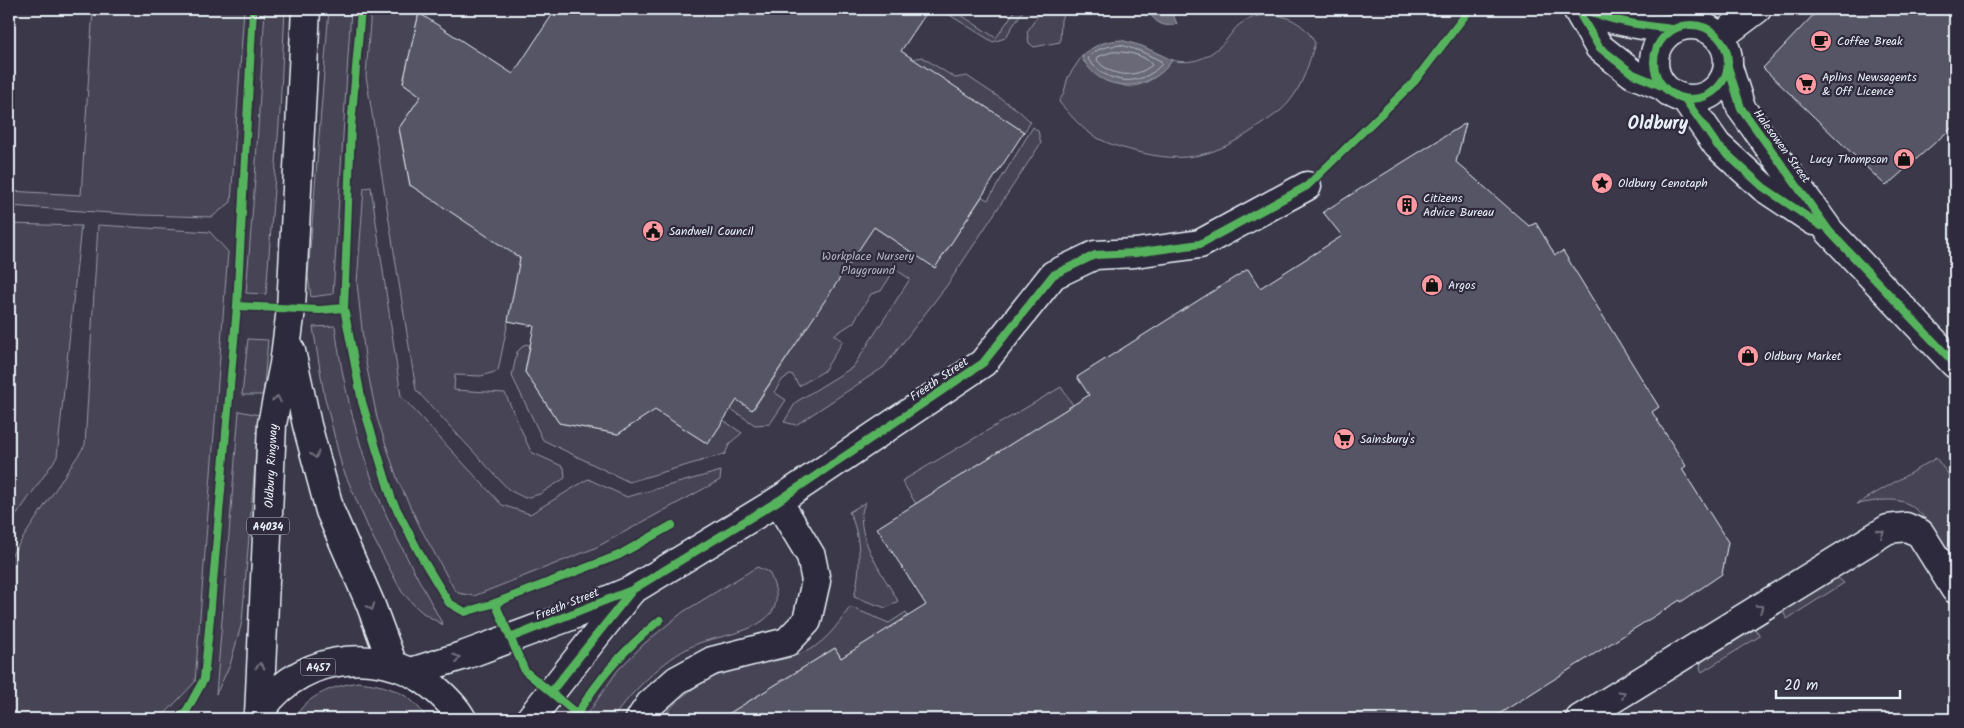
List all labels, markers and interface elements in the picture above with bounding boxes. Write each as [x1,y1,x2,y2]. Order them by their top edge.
cafe icon: Coffee Break [1809,29,1833,53]
place label: Coffee Break [1837,32,1903,51]
place label: Aplins Newsagents & Off Licence [1822,68,1917,101]
supermarket icon: Aplins Newsagents & Off Licence [1794,72,1818,96]
street label: Halesowen Street [1748,105,1815,188]
district label: Oldbury [1628,110,1689,139]
shop icon: Lucy Thompson [1892,147,1916,171]
place label: Lucy Thompson [1809,150,1888,169]
place icon: Oldbury Cenotaph [1590,171,1614,195]
place label: Oldbury Cenotaph [1618,174,1708,193]
place label: Citizens Advice Bureau [1423,189,1494,222]
building icon: Citizens Advice Bureau [1395,193,1419,217]
public building icon: Sandwell Council [641,219,665,243]
place label: Sandwell Council [669,222,754,241]
park label: Workplace Nursery Playground [822,247,914,280]
shop icon: Argos [1420,273,1444,297]
place label: Argos [1448,276,1476,295]
shop icon: Oldbury Market [1736,344,1760,368]
place label: Oldbury Market [1764,347,1842,366]
street label: Freeth Street [906,353,973,406]
one-way arrow [271,395,282,404]
street label: Oldbury Ringway [260,423,283,508]
supermarket icon: Sainsbury's [1332,427,1356,451]
place label: Sainsbury's [1360,430,1415,449]
one-way arrow [309,450,320,459]
road number: A4034 [247,518,289,534]
one-way arrow [1875,529,1884,539]
street label: Freeth Street [532,583,602,626]
one-way arrow [365,602,375,611]
one-way arrow [1754,604,1763,614]
one-way arrow [453,653,461,663]
road number: A457 [300,659,336,676]
one-way arrow [255,662,266,670]
scale bar [1776,668,1900,700]
text: 20 m [1784,674,1818,698]
one-way arrow [1616,690,1625,700]

